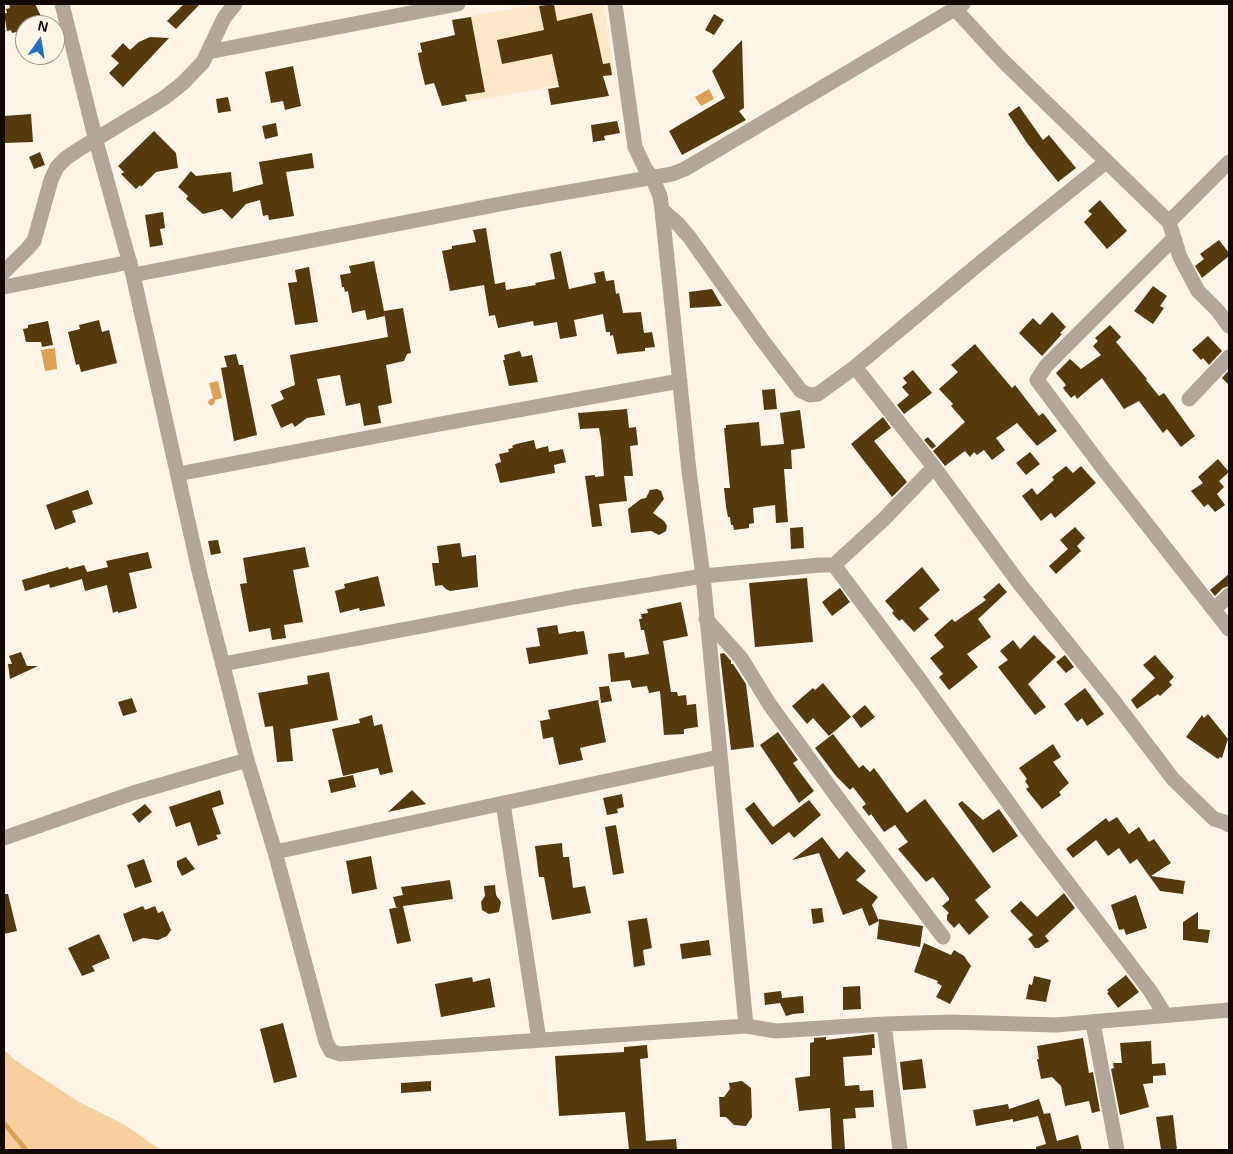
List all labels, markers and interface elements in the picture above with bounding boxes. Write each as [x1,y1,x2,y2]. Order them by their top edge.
north arrow [15,15,65,65]
text: N [36,17,50,35]

